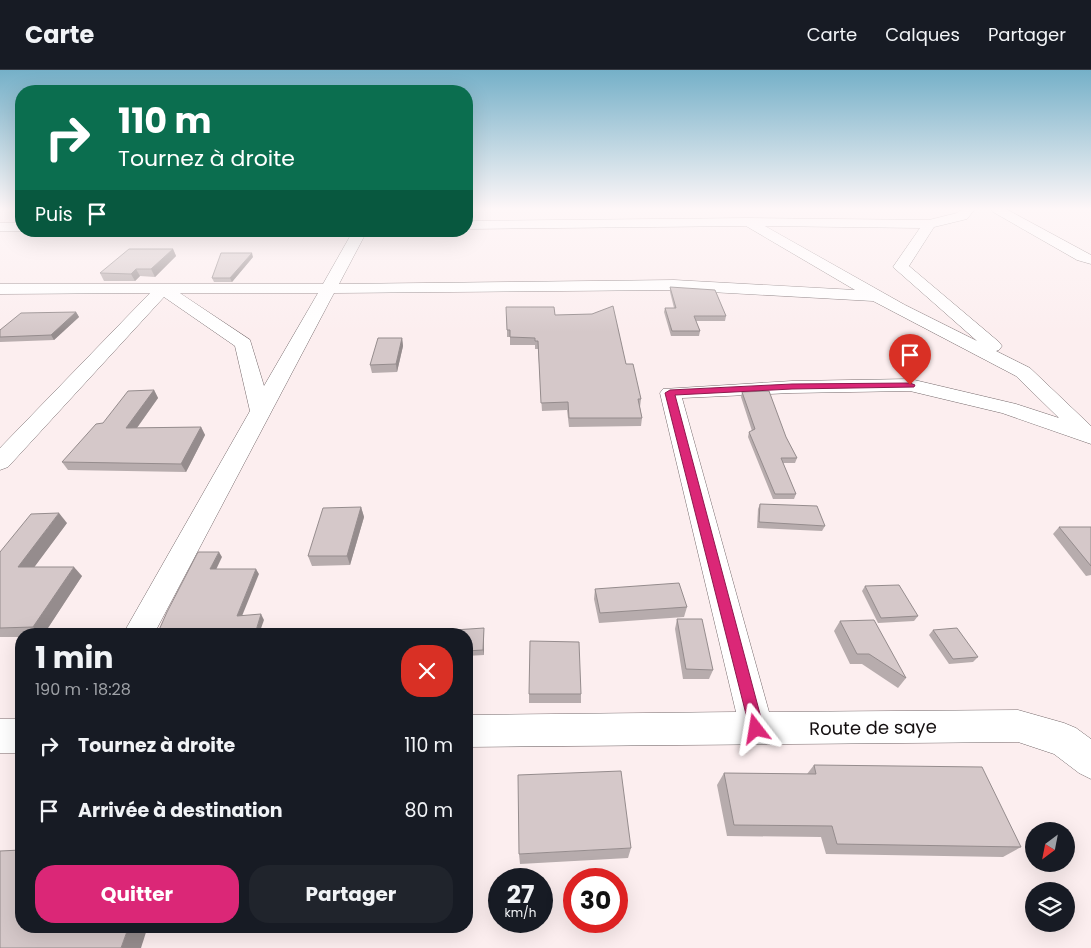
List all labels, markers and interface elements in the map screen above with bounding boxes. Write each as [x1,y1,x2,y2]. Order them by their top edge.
text: Carte [25,18,94,51]
text: Carte [807,22,857,47]
text: Calques [885,22,960,47]
text: Partager [988,22,1066,47]
text: 110 m [118,96,212,145]
icon: right [35,105,100,170]
text: Tournez à droite [118,143,295,174]
icon: arrive [83,200,111,228]
text: Puis [35,201,73,228]
pin [889,334,931,385]
icon: arrive [896,341,924,369]
text: 1 min [35,636,113,679]
button: close [401,645,453,697]
text: 190 m · 18:28 [35,678,131,701]
position arrow [729,702,781,754]
street label: Route de saye [809,714,937,741]
icon: right [35,732,63,760]
text: Tournez à droite [78,732,235,759]
text: 110 m [404,732,453,759]
icon: arrive [35,797,63,825]
text: Arrivée à destination [78,797,283,824]
text: 80 m [404,797,453,824]
north arrow [1025,822,1075,872]
map controls [1025,822,1075,932]
button: Quitter [35,865,239,923]
button: Partager [249,865,453,923]
speed limit sign: 30 [563,868,628,933]
text: 27 [507,877,534,912]
button: layers [1025,882,1075,932]
text: km/h [505,904,536,921]

